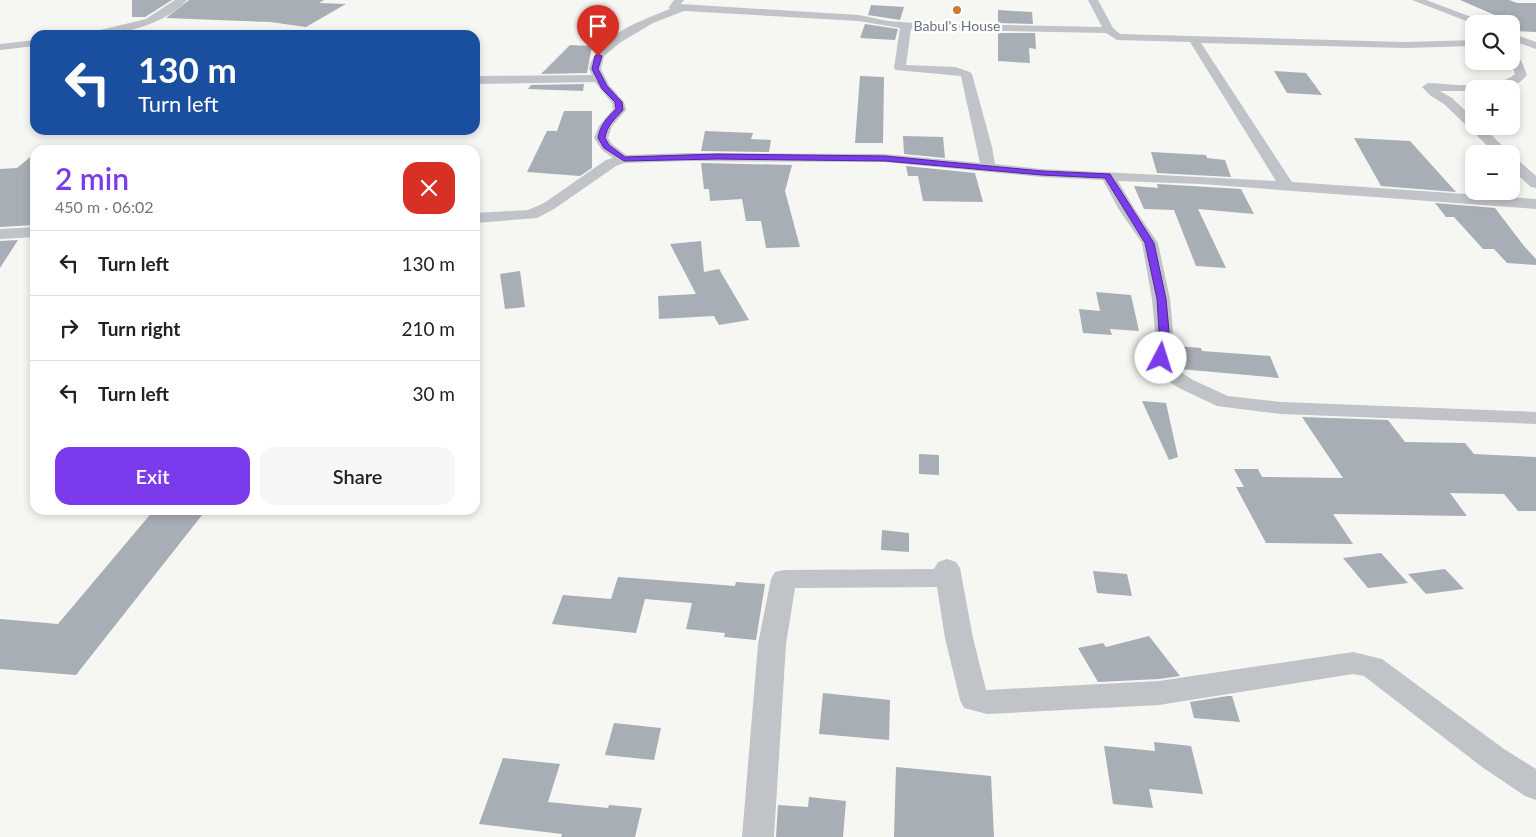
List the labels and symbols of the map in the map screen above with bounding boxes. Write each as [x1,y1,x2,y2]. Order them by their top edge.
marker: Babul's House [951,4,963,16]
pin [577,5,619,56]
place label: Babul's House [914,17,1000,34]
position arrow [1134,331,1186,383]

